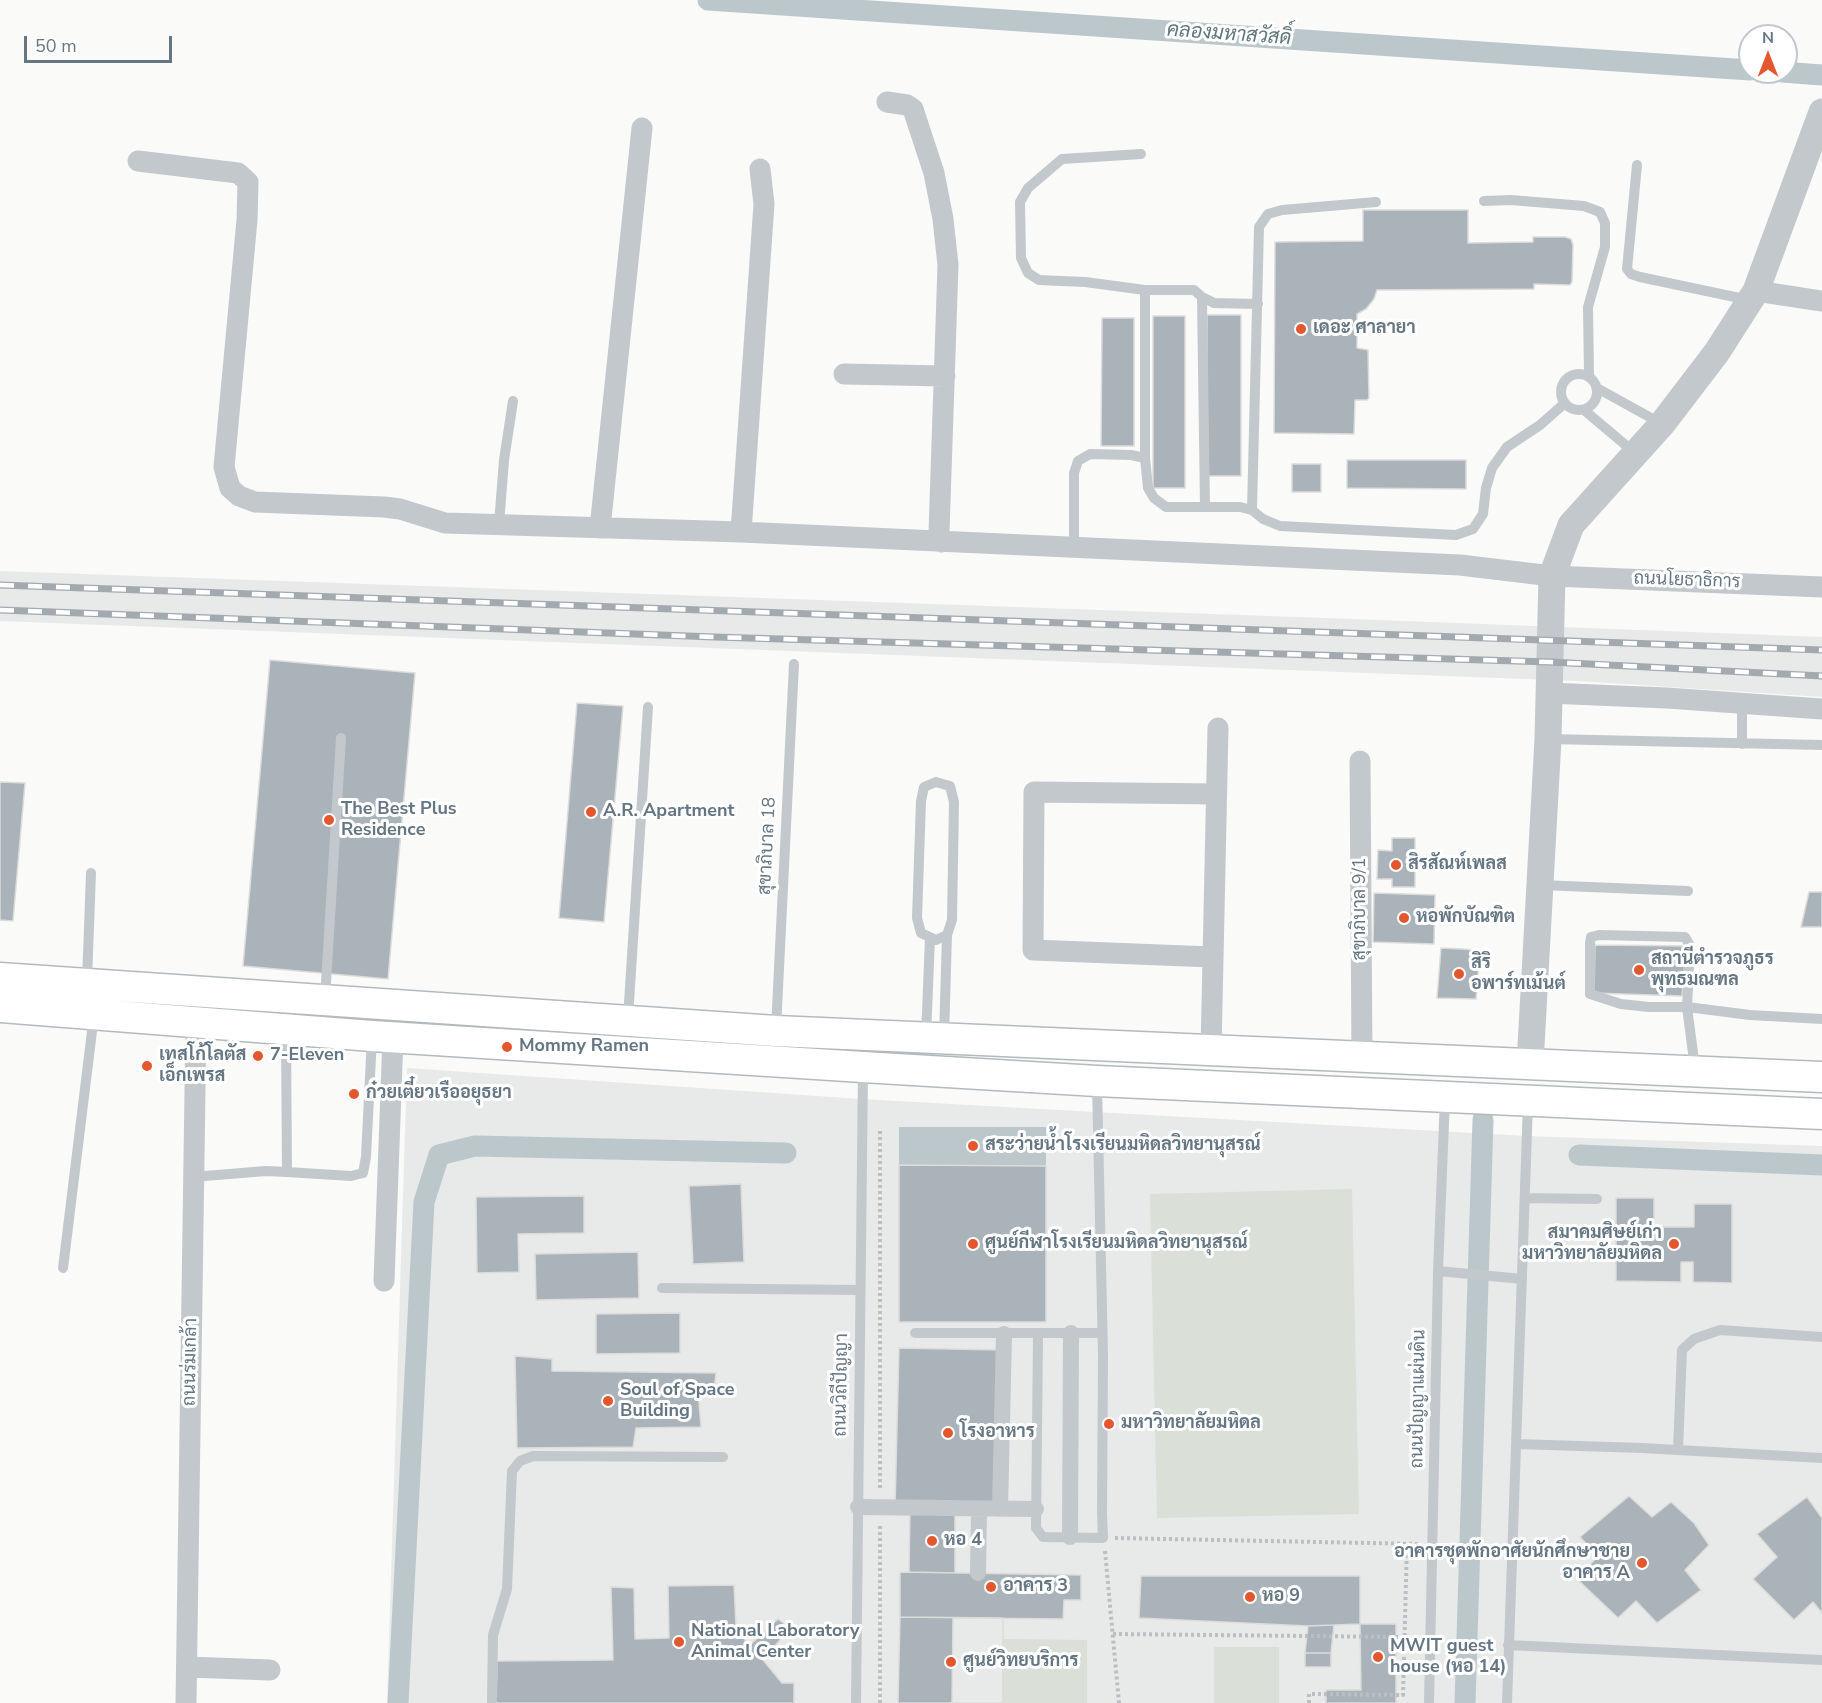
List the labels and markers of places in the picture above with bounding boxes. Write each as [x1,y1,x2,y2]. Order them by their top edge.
place label: เดอะ ศาลายา [1313,318,1416,340]
marker: เดอะ ศาลายา [1294,322,1308,336]
place label: The Best Plus Residence [341,799,457,842]
place label: A.R. Apartment [603,801,734,823]
marker: A.R. Apartment [584,805,598,819]
marker: The Best Plus Residence [322,813,336,827]
place label: สิรสัณห์เพลส [1408,854,1507,876]
marker: สิรสัณห์เพลส [1389,858,1403,872]
place label: หอพักบัณฑิต [1416,907,1515,929]
marker: หอพักบัณฑิต [1397,911,1411,925]
place label: สถานีตำรวจภูธร พุทธมณฑล [1651,949,1774,992]
place label: สิริ อพาร์ทเม้นต์ [1471,953,1566,996]
marker: สถานีตำรวจภูธร พุทธมณฑล [1632,963,1646,977]
marker: สิริ อพาร์ทเม้นต์ [1452,967,1466,981]
place label: Mommy Ramen [519,1036,649,1058]
marker: Mommy Ramen [500,1040,514,1054]
place label: เทสโก้โลตัส เอ็กเพรส [159,1045,246,1088]
place label: 7-Eleven [270,1045,344,1067]
marker: 7-Eleven [251,1049,265,1063]
marker: เทสโก้โลตัส เอ็กเพรส [140,1059,154,1073]
place label: ก๋วยเตี๋ยวเรืออยุธยา [366,1083,512,1105]
marker: ก๋วยเตี๋ยวเรืออยุธยา [347,1087,361,1101]
place label: สระว่ายน้ำโรงเรียนมหิดลวิทยานุสรณ์ [985,1135,1261,1157]
marker: สระว่ายน้ำโรงเรียนมหิดลวิทยานุสรณ์ [966,1139,980,1153]
place label: สมาคมศิษย์เก่า มหาวิทยาลัยมหิดล [1522,1223,1662,1266]
place label: ศูนย์กีฬาโรงเรียนมหิดลวิทยานุสรณ์ [985,1233,1248,1255]
marker: ศูนย์กีฬาโรงเรียนมหิดลวิทยานุสรณ์ [966,1237,980,1251]
marker: สมาคมศิษย์เก่า มหาวิทยาลัยมหิดล [1667,1237,1681,1251]
place label: Soul of Space Building [620,1380,735,1422]
marker: Soul of Space Building [601,1394,615,1408]
place label: มหาวิทยาลัยมหิดล [1121,1413,1261,1435]
marker: มหาวิทยาลัยมหิดล [1102,1417,1116,1431]
place label: โรงอาหาร [960,1422,1035,1444]
marker: โรงอาหาร [941,1426,955,1440]
place label: หอ 4 [944,1530,982,1552]
marker: หอ 4 [925,1534,939,1548]
place label: อาคารชุดพักอาศัยนักศึกษาชาย อาคาร A [1394,1542,1630,1584]
marker: อาคารชุดพักอาศัยนักศึกษาชาย อาคาร A [1635,1556,1649,1570]
place label: อาคาร 3 [1003,1576,1068,1598]
marker: อาคาร 3 [984,1580,998,1594]
place label: หอ 9 [1262,1586,1300,1608]
marker: หอ 9 [1243,1590,1257,1604]
place label: National Laboratory Animal Center [691,1621,859,1664]
marker: National Laboratory Animal Center [672,1635,686,1649]
place label: MWIT guest house (หอ 14) [1390,1636,1506,1678]
marker: MWIT guest house (หอ 14) [1371,1650,1385,1664]
place label: ศูนย์วิทยบริการ [963,1651,1078,1673]
marker: ศูนย์วิทยบริการ [944,1655,958,1669]

